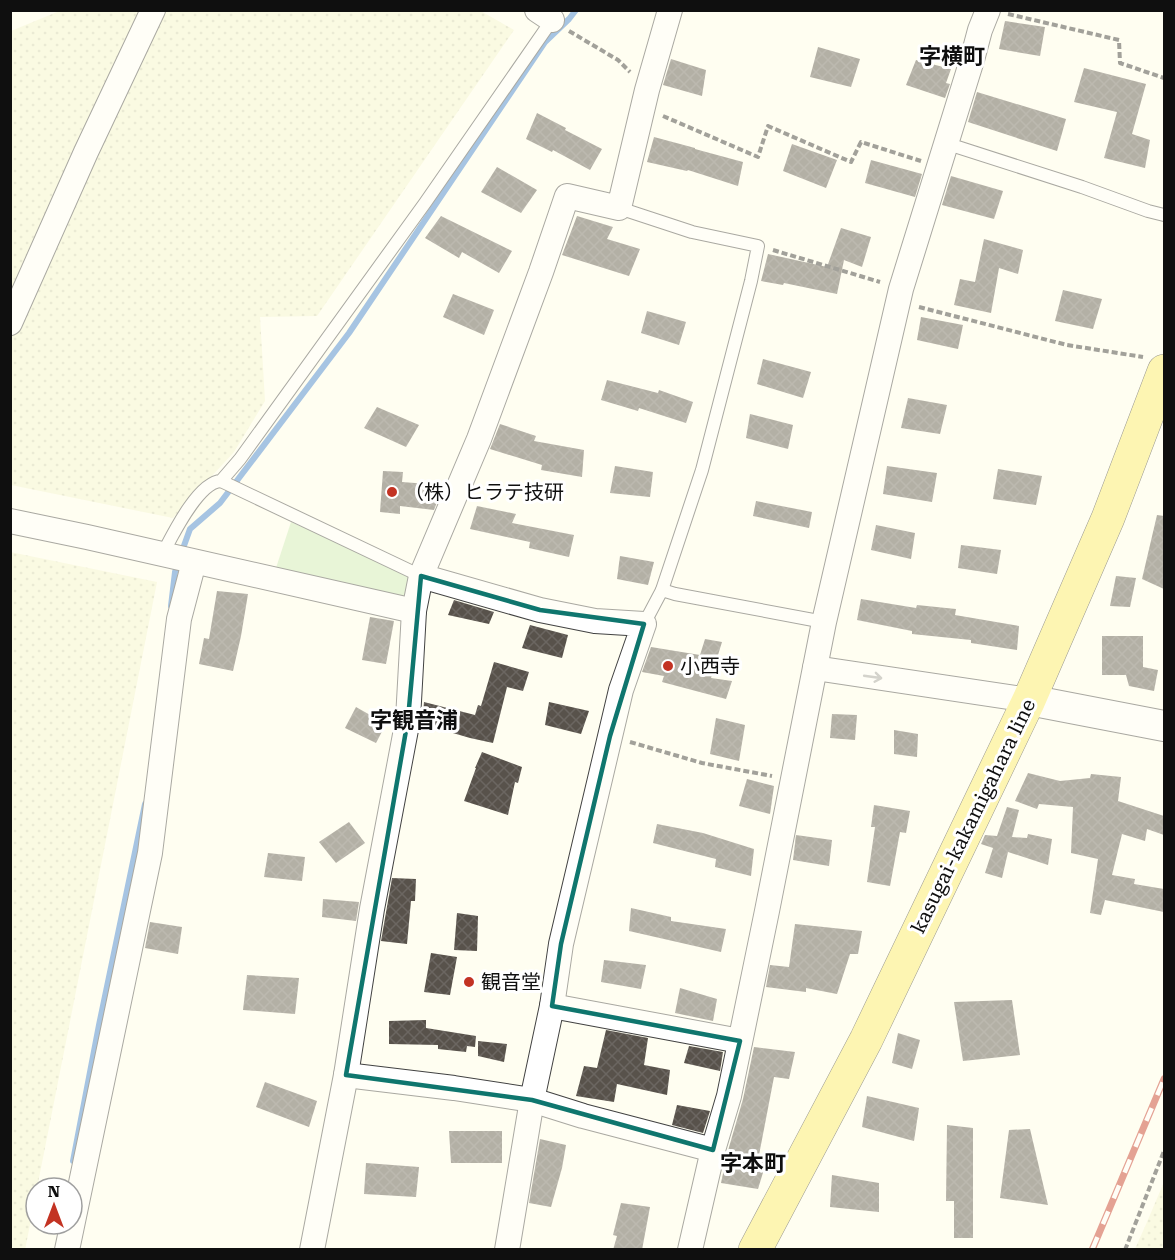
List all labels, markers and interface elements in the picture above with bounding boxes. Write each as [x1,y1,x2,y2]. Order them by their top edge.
district label: 字横町 [919,44,985,69]
place label: （株）ヒラテ技研 [404,480,564,504]
marker: （株）ヒラテ技研 [385,485,399,499]
place label: 小西寺 [680,654,740,678]
marker: 小西寺 [661,659,675,673]
one-way arrow [862,671,882,682]
street label: kasugai-kakamigahara line [906,695,1040,937]
district label: 字観音浦 [370,708,458,733]
place label: 観音堂 [481,970,541,994]
marker: 観音堂 [462,975,476,989]
district label: 字本町 [720,1151,786,1176]
north arrow [24,1176,84,1236]
text: N [48,1182,60,1201]

